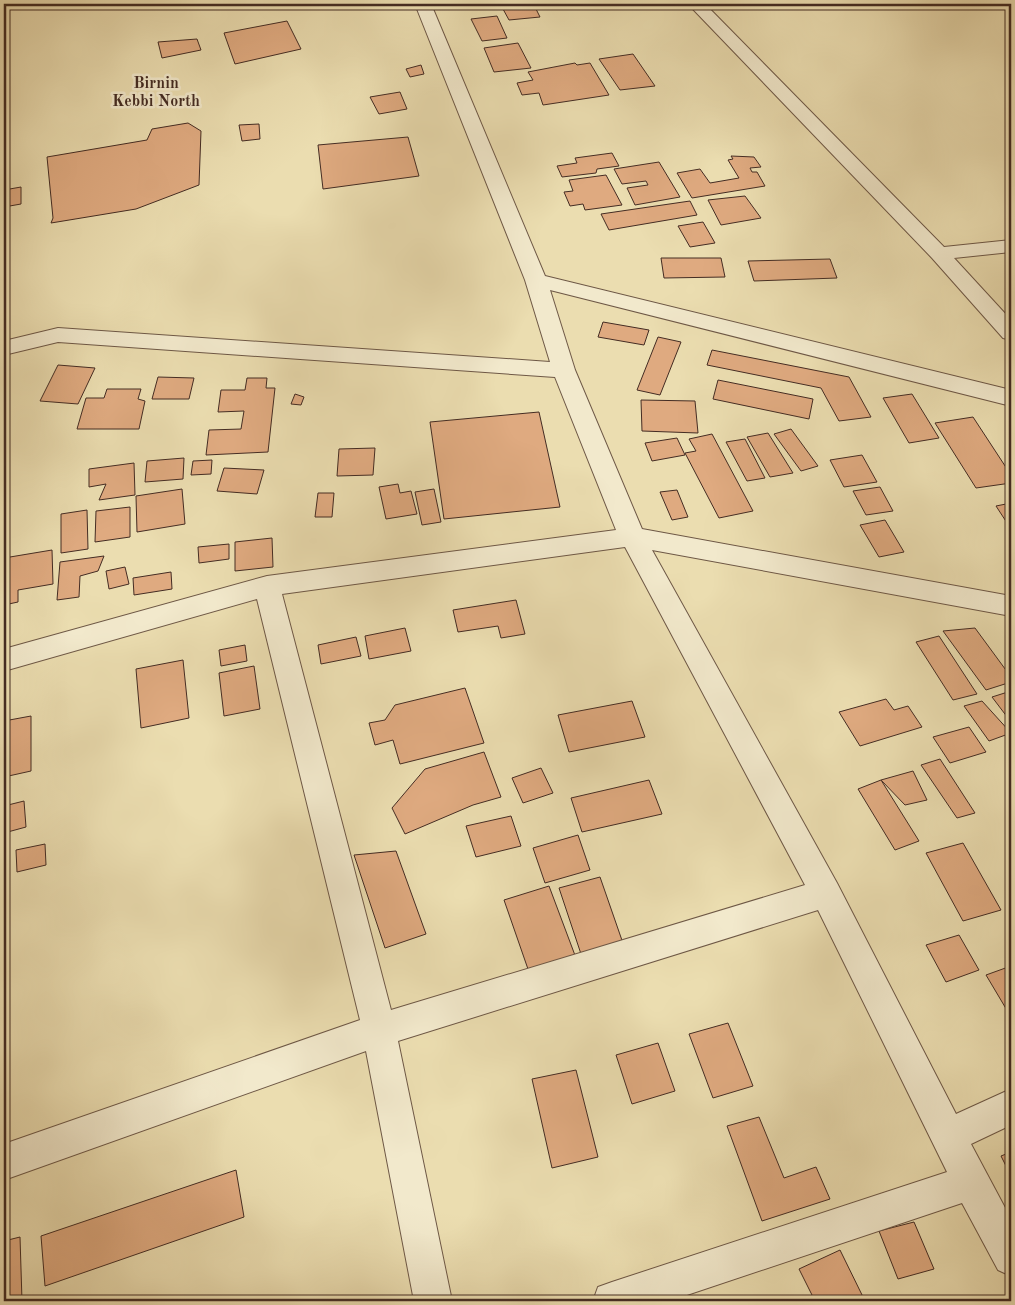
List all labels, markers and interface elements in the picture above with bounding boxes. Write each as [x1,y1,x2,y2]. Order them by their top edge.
district label: Birnin Kebbi North [112,76,200,110]

